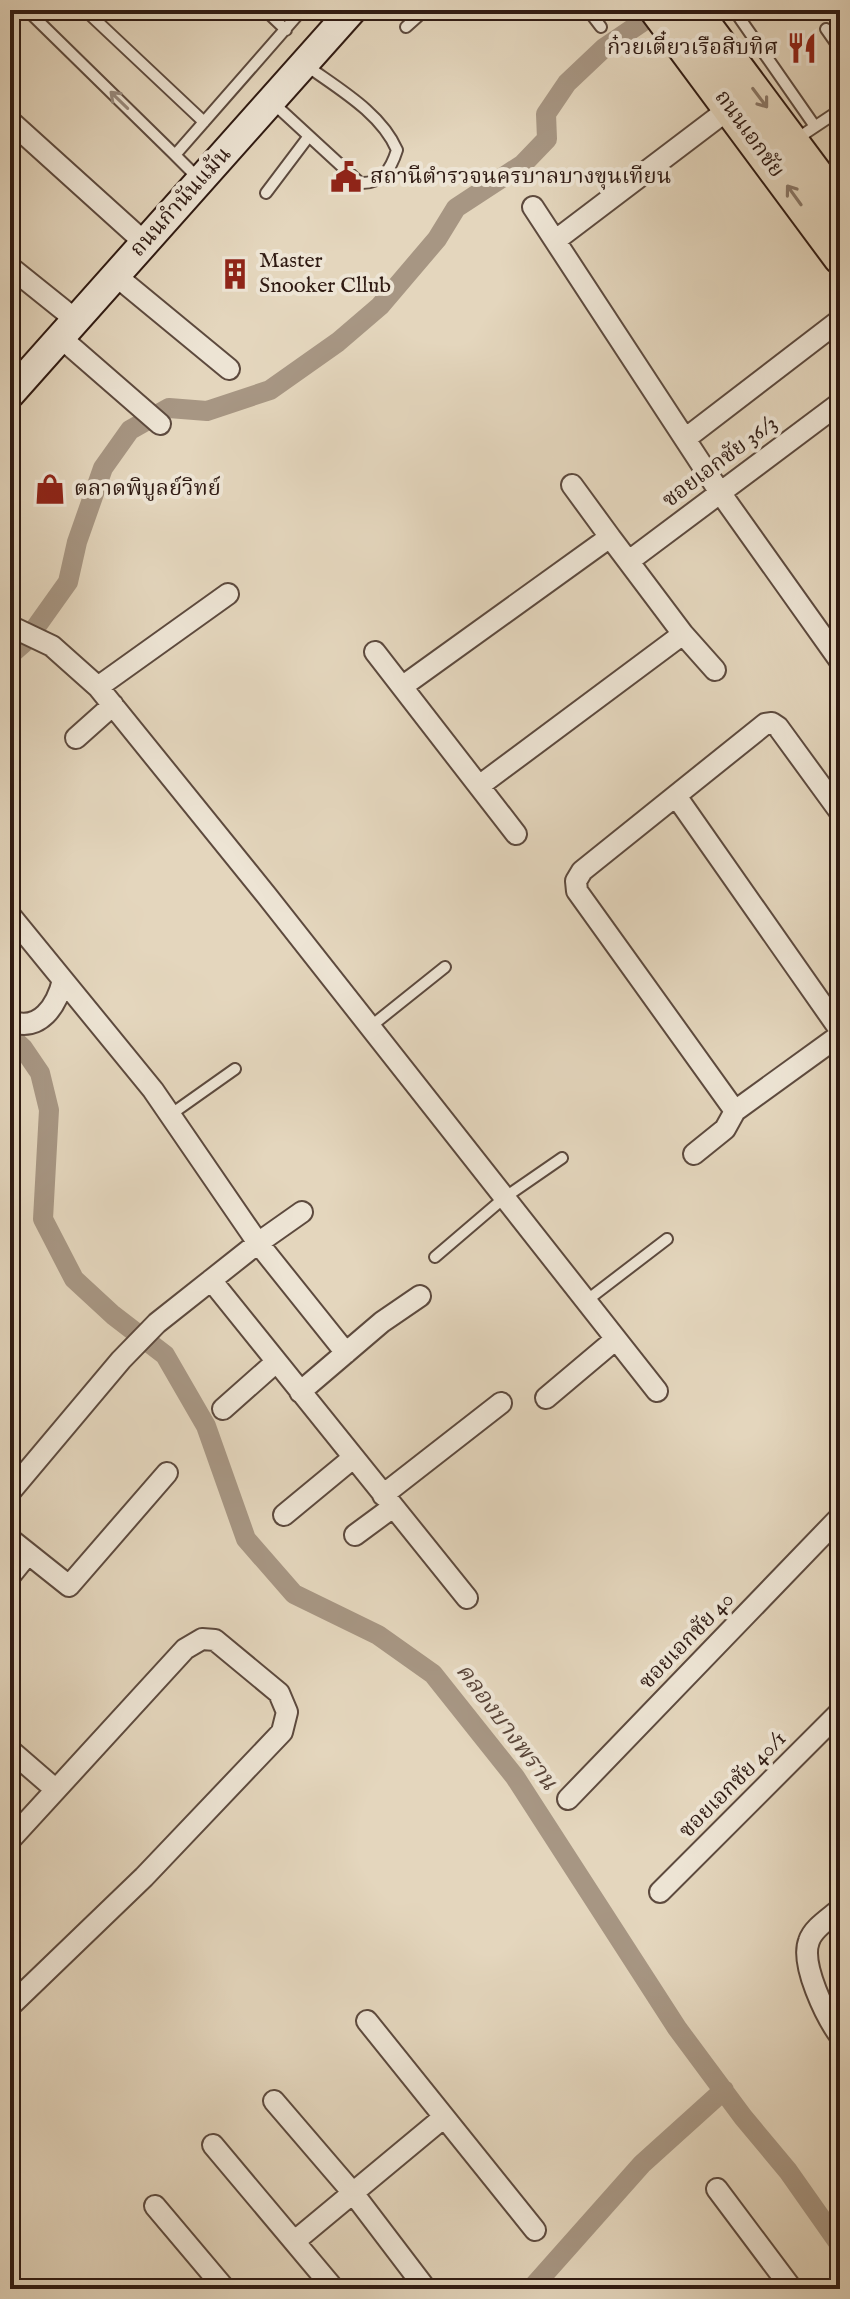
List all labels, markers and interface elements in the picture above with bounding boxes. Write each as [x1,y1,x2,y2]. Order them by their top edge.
place label: ก๋วยเตี๋ยวเรือสิบทิศ [607,30,778,62]
restaurant icon: ก๋วยเตี๋ยวเรือสิบทิศ [785,31,819,65]
street label: ถนนเอกชัย [708,84,790,184]
one-way arrow [752,87,768,109]
one-way arrow [110,91,129,110]
street label: ถนนกำนันแม้น [124,141,238,263]
public building icon: สถานีตำรวจนครบาลบางขุนเทียน [329,160,363,194]
place label: สถานีตำรวจนครบาลบางขุนเทียน [370,163,671,191]
one-way arrow [786,185,802,207]
place label: Master Snooker Cllub [259,247,391,300]
building icon: Master Snooker Cllub [218,257,252,291]
street label: ซอยเอกชัย 36/3 [657,410,783,514]
shop icon: ตลาดพิบูลย์วิทย์ [33,472,67,506]
place label: ตลาดพิบูลย์วิทย์ [74,475,221,503]
street label: ซอยเอกชัย 40 [633,1586,741,1696]
water label: คลองบางพราน [448,1657,564,1797]
street label: ซอยเอกชัย 40/1 [673,1725,793,1845]

